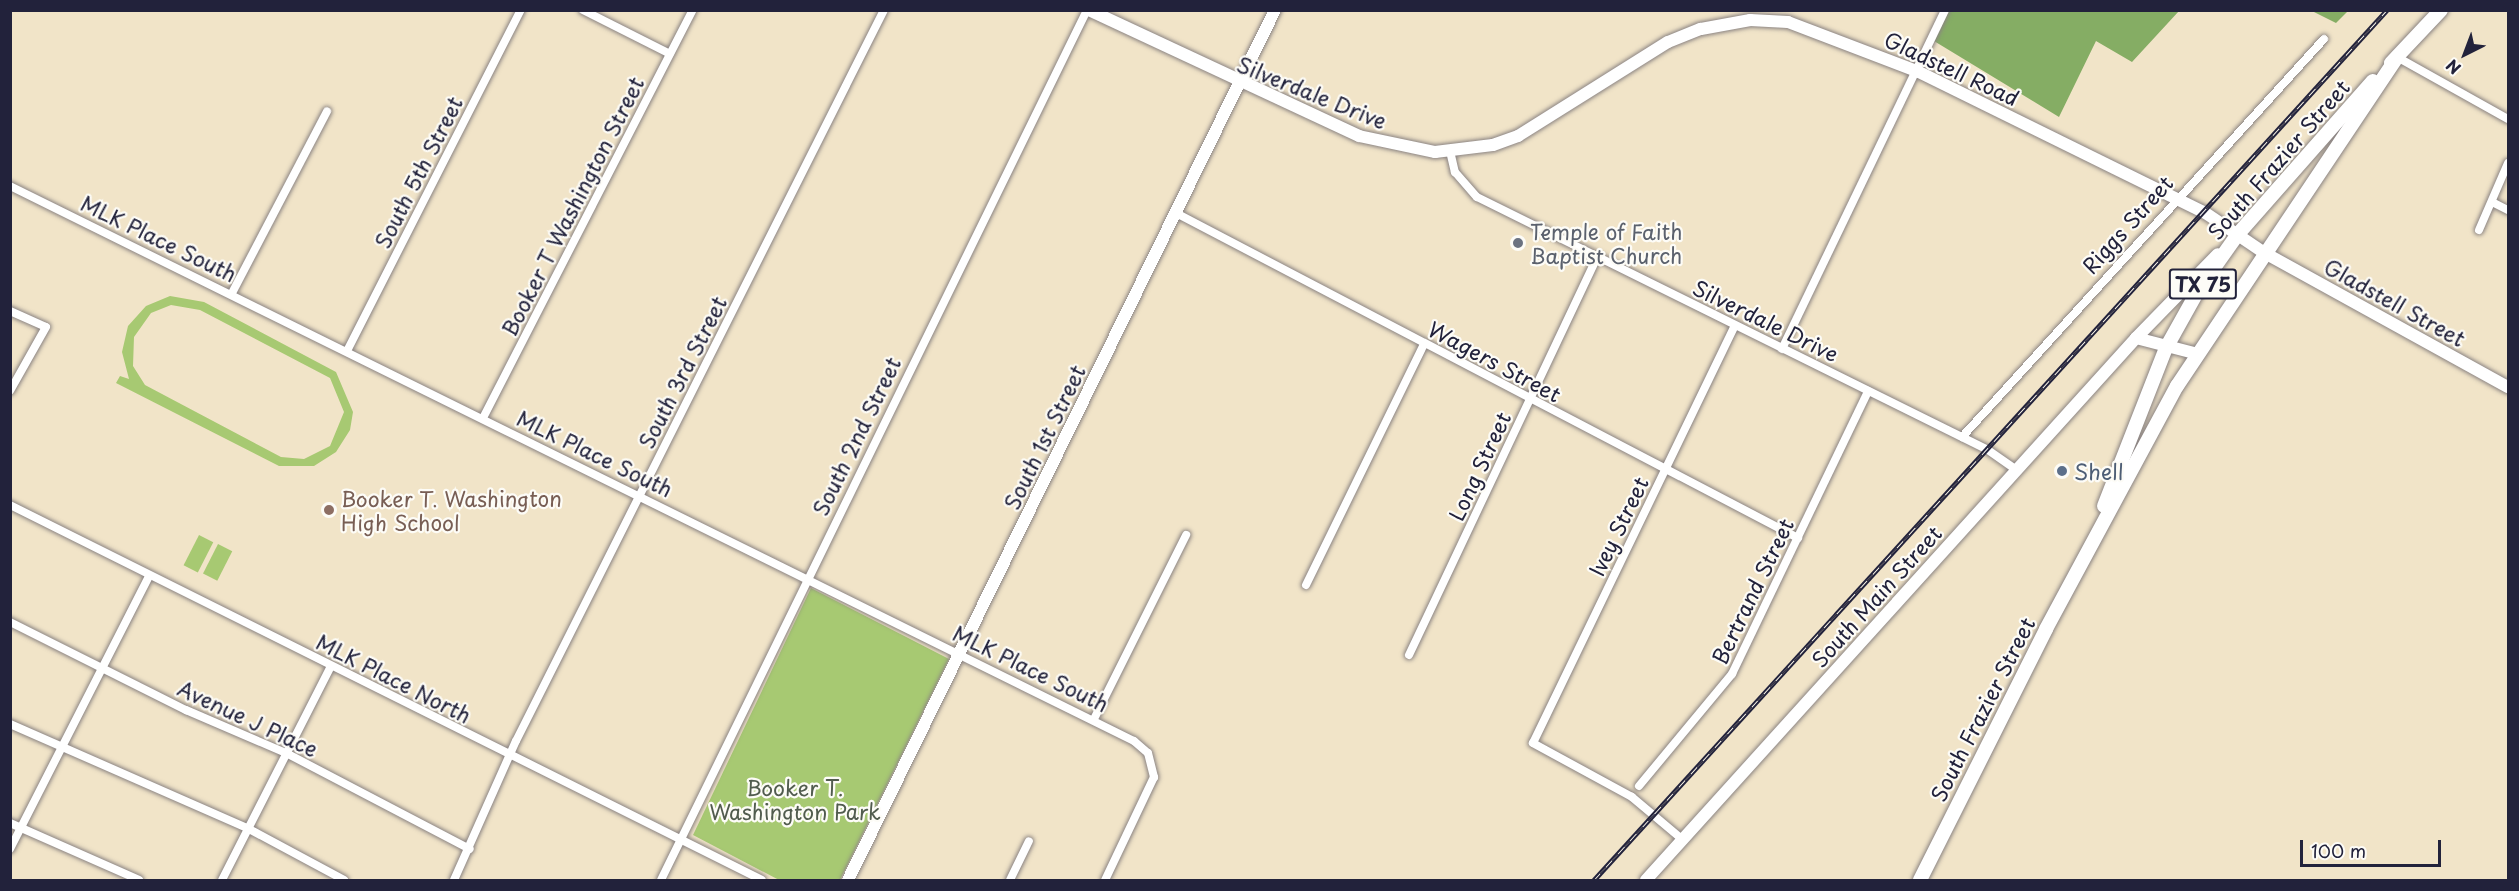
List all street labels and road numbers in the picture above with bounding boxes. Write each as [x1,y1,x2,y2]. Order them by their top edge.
street label: Gladstell Road [1881,26,2023,110]
street label: Silverdale Drive [1233,50,1391,134]
street label: Booker T Washington Street [496,73,648,339]
street label: South Frazier Street [2201,73,2355,245]
street label: South 5th Street [369,91,467,253]
street label: Riggs Street [2077,170,2177,278]
street label: MLK Place South [77,189,241,287]
street label: Gladstell Street [2320,253,2470,351]
road number: TX 75 [2167,267,2239,301]
street label: Silverdale Drive [1689,274,1843,366]
street label: South 3rd Street [632,291,732,453]
street label: Wagers Street [1424,316,1566,406]
street label: South 2nd Street [807,352,905,520]
street label: South 1st Street [997,359,1091,515]
street label: MLK Place South [513,404,677,502]
street label: Long Street [1443,408,1515,524]
street label: Ivey Street [1583,472,1653,580]
street label: Bertrand Street [1705,513,1799,669]
street label: South Main Street [1805,519,1947,673]
street label: South Frazier Street [1924,612,2040,806]
street label: MLK Place South [949,619,1113,717]
street label: MLK Place North [312,628,476,728]
street label: Avenue J Place [174,675,322,761]

